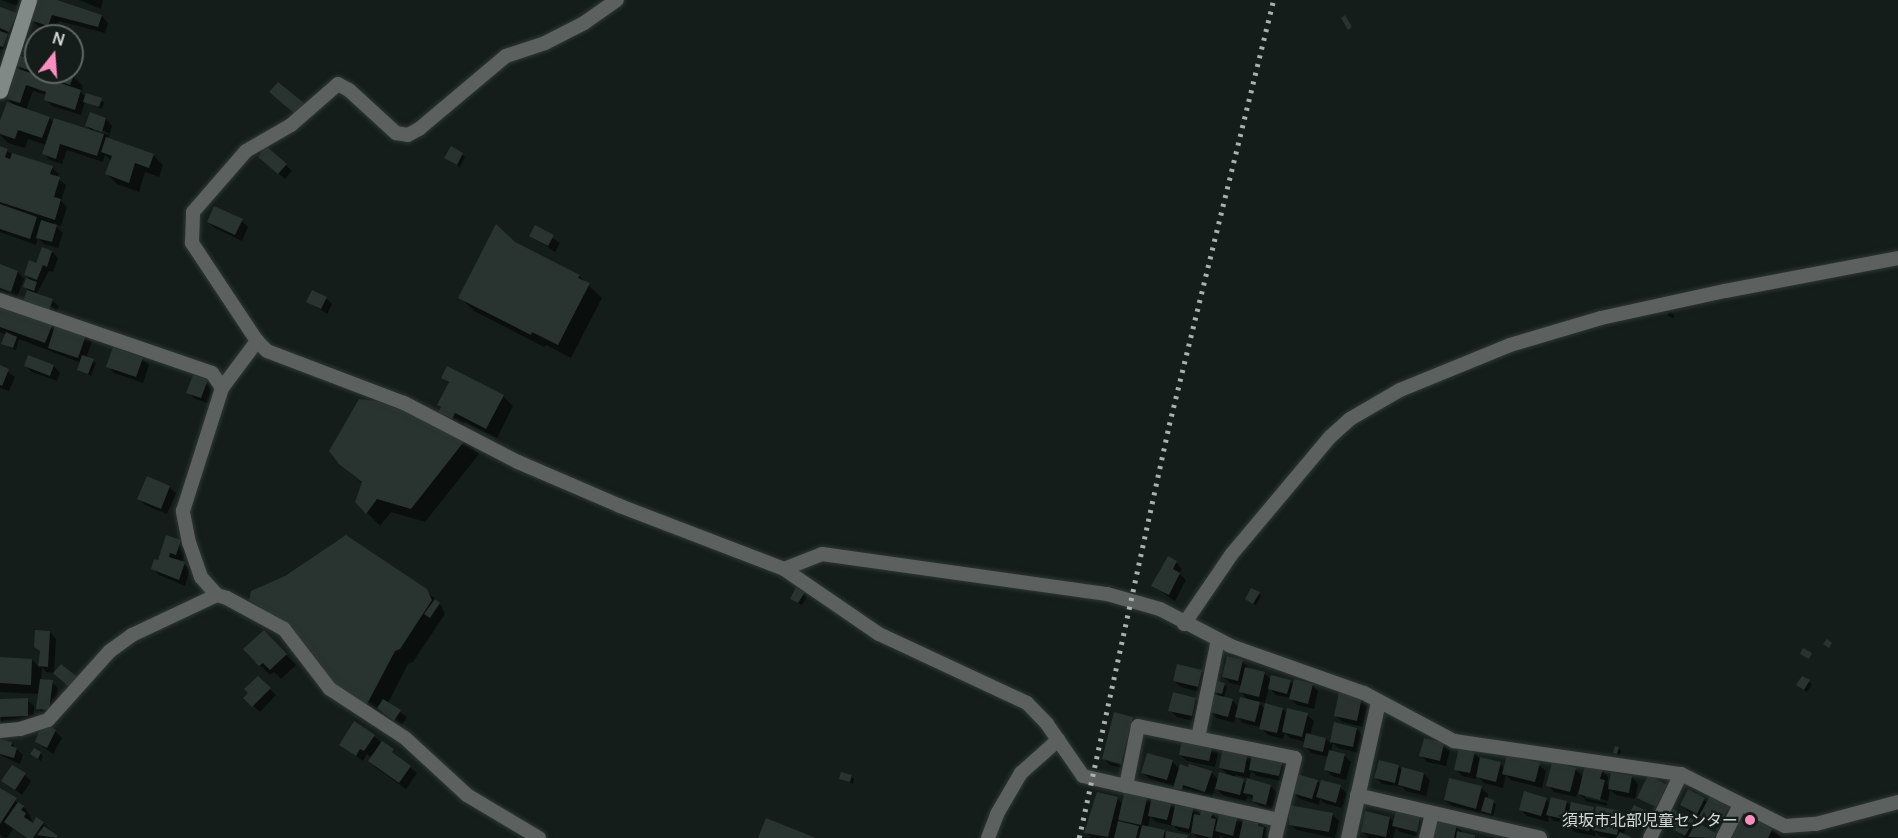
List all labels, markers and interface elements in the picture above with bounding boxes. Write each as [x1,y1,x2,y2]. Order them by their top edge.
north arrow [24,24,84,84]
text: N [50,26,67,51]
place label: 須坂市北部児童センター [1562,810,1738,830]
marker: 須坂市北部児童センター [1743,813,1757,827]

